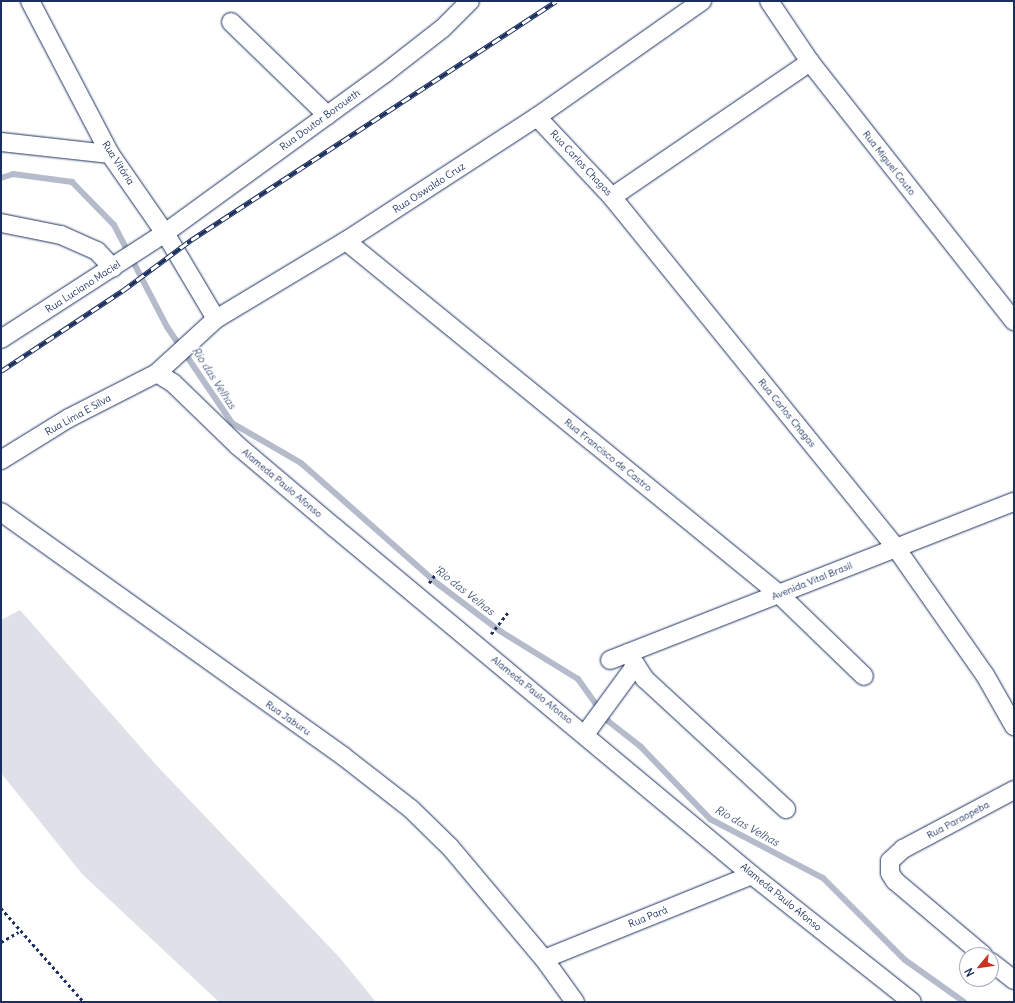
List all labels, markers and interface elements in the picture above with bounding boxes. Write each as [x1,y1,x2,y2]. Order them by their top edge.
street label: Rua Doutor Boroueth [278,87,362,153]
street label: Rua Carlos Chagas [548,128,614,198]
street label: Rua Miguel Couto [860,128,918,198]
street label: Rua Vitória [99,139,137,187]
street label: Rua Oswaldo Cruz [391,160,467,216]
street label: Rua Luciano Maciel [43,258,123,316]
water label: Rio das Velhas [189,345,239,411]
street label: Rua Carlos Chagas [756,376,818,450]
street label: Rua Lima E Silva [43,392,113,438]
street label: Rua Francisco de Castro [562,416,654,494]
street label: Alameda Paulo Afonso [239,446,325,520]
street label: Avenida Vital Brasil [770,559,854,603]
water label: Rio das Velhas [433,564,497,618]
street label: Alameda Paulo Afonso [489,654,575,726]
street label: Rua Jaburu [263,698,313,738]
street label: Rua Paraopeba [925,798,991,842]
water label: Rio das Velhas [713,803,781,849]
street label: Alameda Paulo Afonso [738,861,824,933]
street label: Rua Pará [627,904,669,930]
north arrow [959,947,999,987]
text: N [961,966,977,979]

